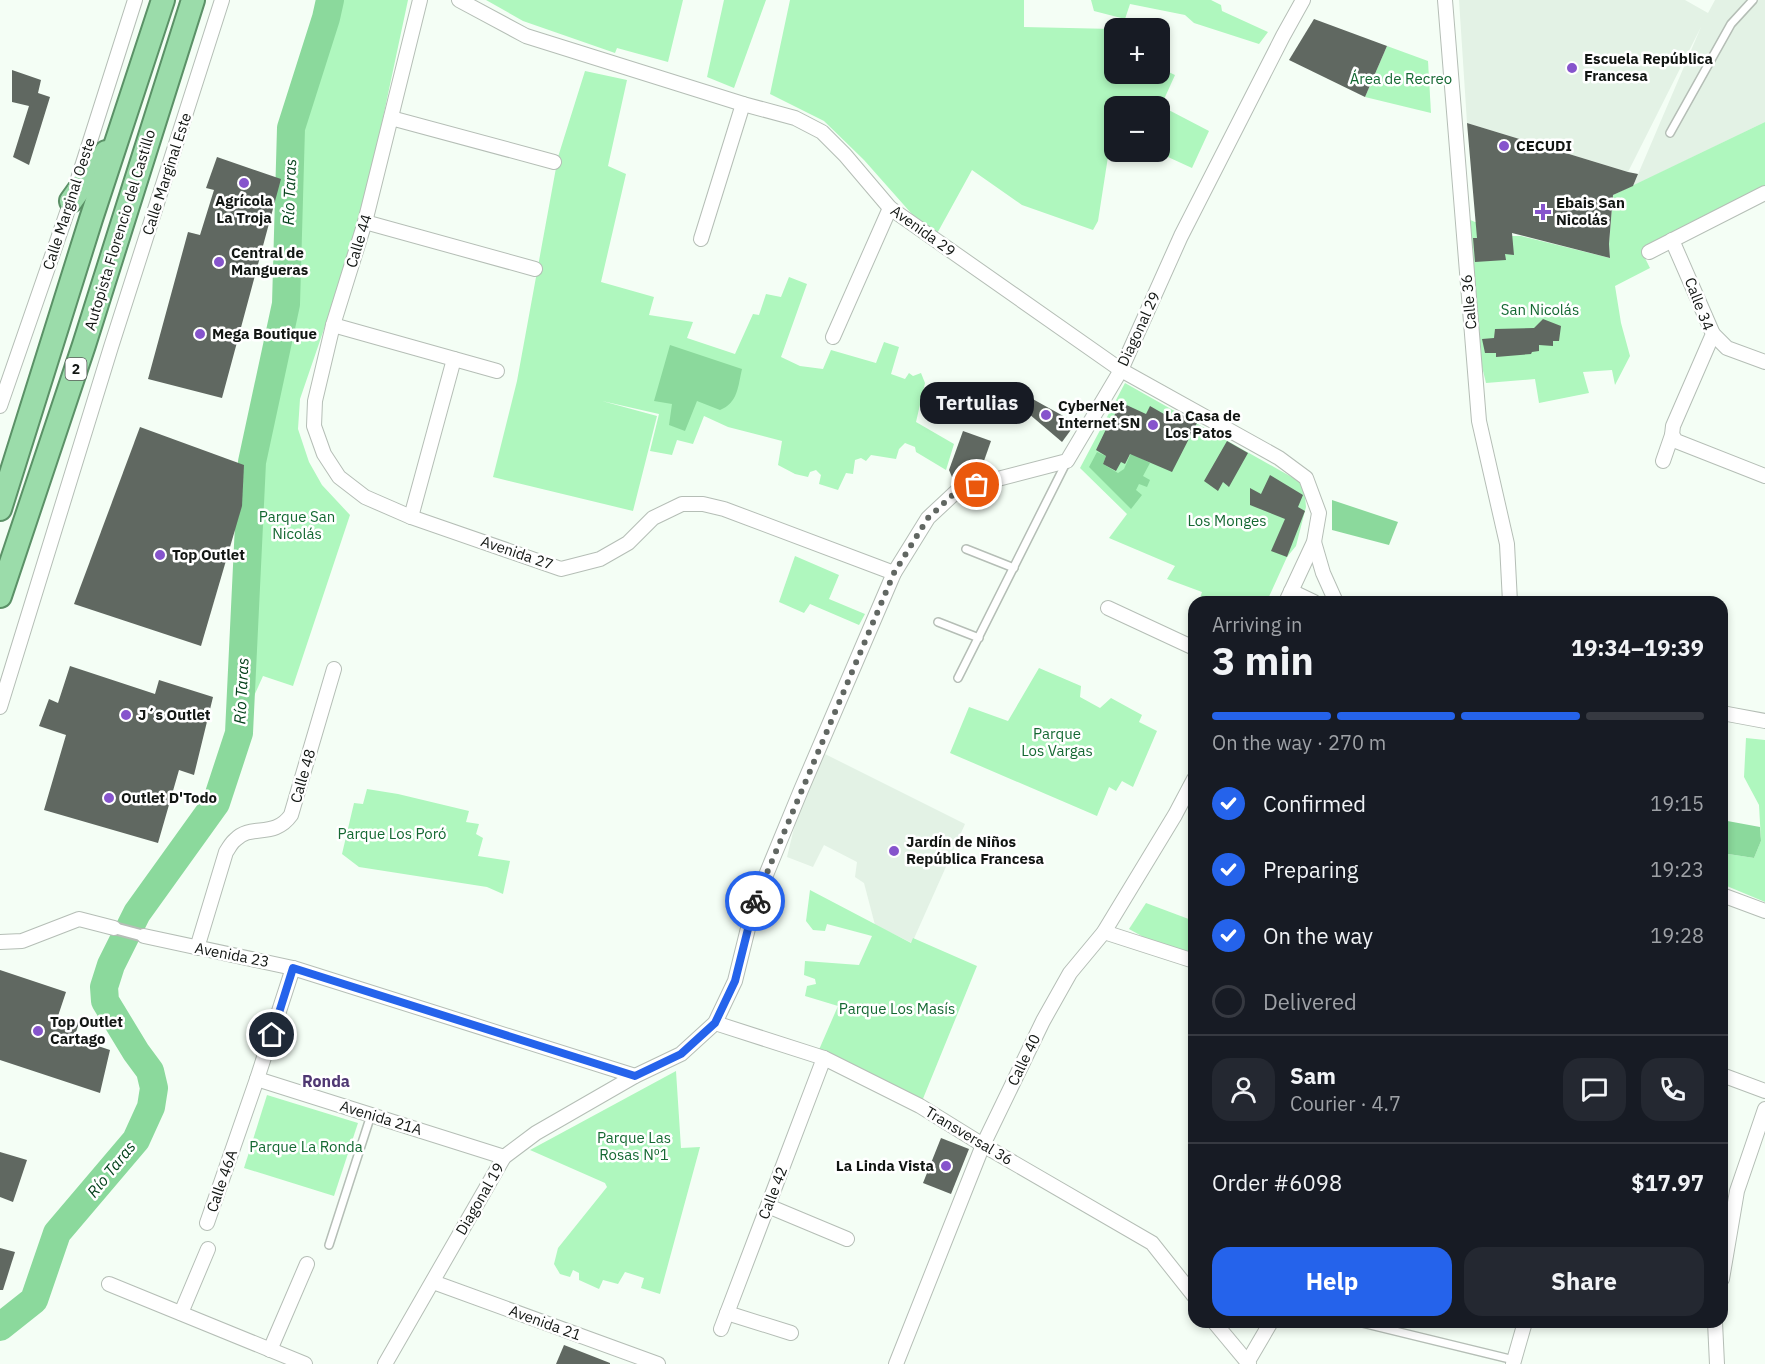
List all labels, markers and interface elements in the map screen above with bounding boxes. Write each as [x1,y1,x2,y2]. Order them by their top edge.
map controls [1104,18,1170,162]
button: + [1104,18,1170,84]
place label: Escuela República Francesa [1584,49,1713,85]
marker: Escuela República Francesa [1565,61,1579,75]
park label: Área de Recreo [1350,69,1452,88]
button: − [1104,96,1170,162]
street label: Calle Marginal Este [138,110,195,238]
street label: Autopista Florencio del Castillo [80,127,159,333]
street label: Calle Marginal Oeste [38,135,99,272]
place label: CECUDI [1516,136,1572,155]
marker: CECUDI [1497,139,1511,153]
water label: Río Taras [278,158,300,226]
marker: Agrícola La Troja [237,176,251,190]
place label: Agrícola La Troja [215,191,274,227]
place label: Ebais San Nicolás [1556,193,1625,229]
street label: Avenida 29 [887,201,959,260]
marker: Ebais San Nicolás [1534,203,1552,221]
street label: Calle 44 [341,212,376,270]
place label: Central de Mangueras [231,243,309,279]
marker: Central de Mangueras [212,255,226,269]
street label: Calle 36 [1457,274,1480,330]
street label: Calle 34 [1681,275,1718,333]
street label: Diagonal 29 [1113,288,1164,369]
park label: San Nicolás [1501,300,1579,319]
place label: Mega Boutique [212,324,317,343]
marker: Mega Boutique [193,327,207,341]
road number: 2 [66,358,86,380]
callout: Tertulias [920,383,1034,425]
text: Tertulias [936,389,1018,416]
place label: CyberNet Internet SN [1058,396,1140,432]
place label: La Casa de Los Patos [1165,406,1241,442]
marker: CyberNet Internet SN [1039,408,1053,422]
marker: La Casa de Los Patos [1146,418,1160,432]
pin [951,459,1002,510]
icon: bag [960,468,993,501]
park label: Parque San Nicolás [259,507,335,543]
park label: Los Monges [1187,511,1267,530]
street label: Avenida 27 [478,531,556,574]
place label: Top Outlet [172,545,245,564]
marker: Top Outlet [153,548,167,562]
text: Arriving in [1212,611,1302,638]
text: 19:34–19:39 [1571,633,1704,662]
text: 3 min [1212,635,1314,686]
water label: Río Taras [229,657,253,725]
place label: J´s Outlet [138,705,211,724]
marker: J´s Outlet [119,708,133,722]
park label: Parque Los Vargas [1021,724,1093,760]
text: On the way · 270 m [1212,729,1386,756]
street label: Calle 48 [286,747,319,805]
icon: check [1212,787,1245,820]
place label: Outlet D'Todo [121,788,217,807]
text: Confirmed [1263,789,1366,818]
text: 19:15 [1650,790,1704,817]
marker: Outlet D'Todo [102,791,116,805]
park label: Parque Los Poró [338,824,447,843]
place label: Jardín de Niños República Francesa [906,832,1044,868]
marker: Jardín de Niños República Francesa [887,844,901,858]
icon: check [1212,853,1245,886]
text: Preparing [1263,855,1358,884]
text: 19:23 [1650,856,1704,883]
courier [725,871,785,931]
icon: bike [739,885,772,918]
icon: check [1212,919,1245,952]
text: On the way [1263,921,1373,950]
text: 19:28 [1650,922,1704,949]
street label: Avenida 23 [193,938,271,971]
text: Delivered [1263,987,1357,1016]
park label: Parque Los Masís [839,999,955,1018]
pin [246,1009,297,1060]
place label: Top Outlet Cartago [50,1012,123,1048]
icon: home [255,1018,288,1051]
marker: Top Outlet Cartago [31,1024,45,1038]
street label: Calle 40 [1003,1031,1044,1089]
button: person [1212,1058,1275,1121]
button: chat [1563,1058,1626,1121]
button: phone [1641,1058,1704,1121]
text: Sam [1290,1061,1336,1090]
district label: Ronda [302,1071,350,1091]
text: Courier · 4.7 [1290,1090,1401,1117]
street label: Avenida 21A [338,1096,425,1139]
street label: Transversal 36 [922,1102,1017,1169]
park label: Parque Las Rosas Nº1 [597,1128,671,1164]
water label: Río Taras [82,1137,140,1201]
park label: Parque La Ronda [249,1137,363,1156]
street label: Calle 46A [202,1147,241,1215]
place label: La Linda Vista [836,1156,934,1175]
street label: Diagonal 19 [451,1159,508,1238]
marker: La Linda Vista [939,1159,953,1173]
street label: Calle 42 [754,1164,791,1222]
text: Order #6098 [1212,1168,1342,1197]
text: $17.97 [1631,1168,1704,1197]
button: Help [1212,1247,1452,1316]
button: Share [1464,1247,1704,1316]
street label: Avenida 21 [507,1301,584,1344]

